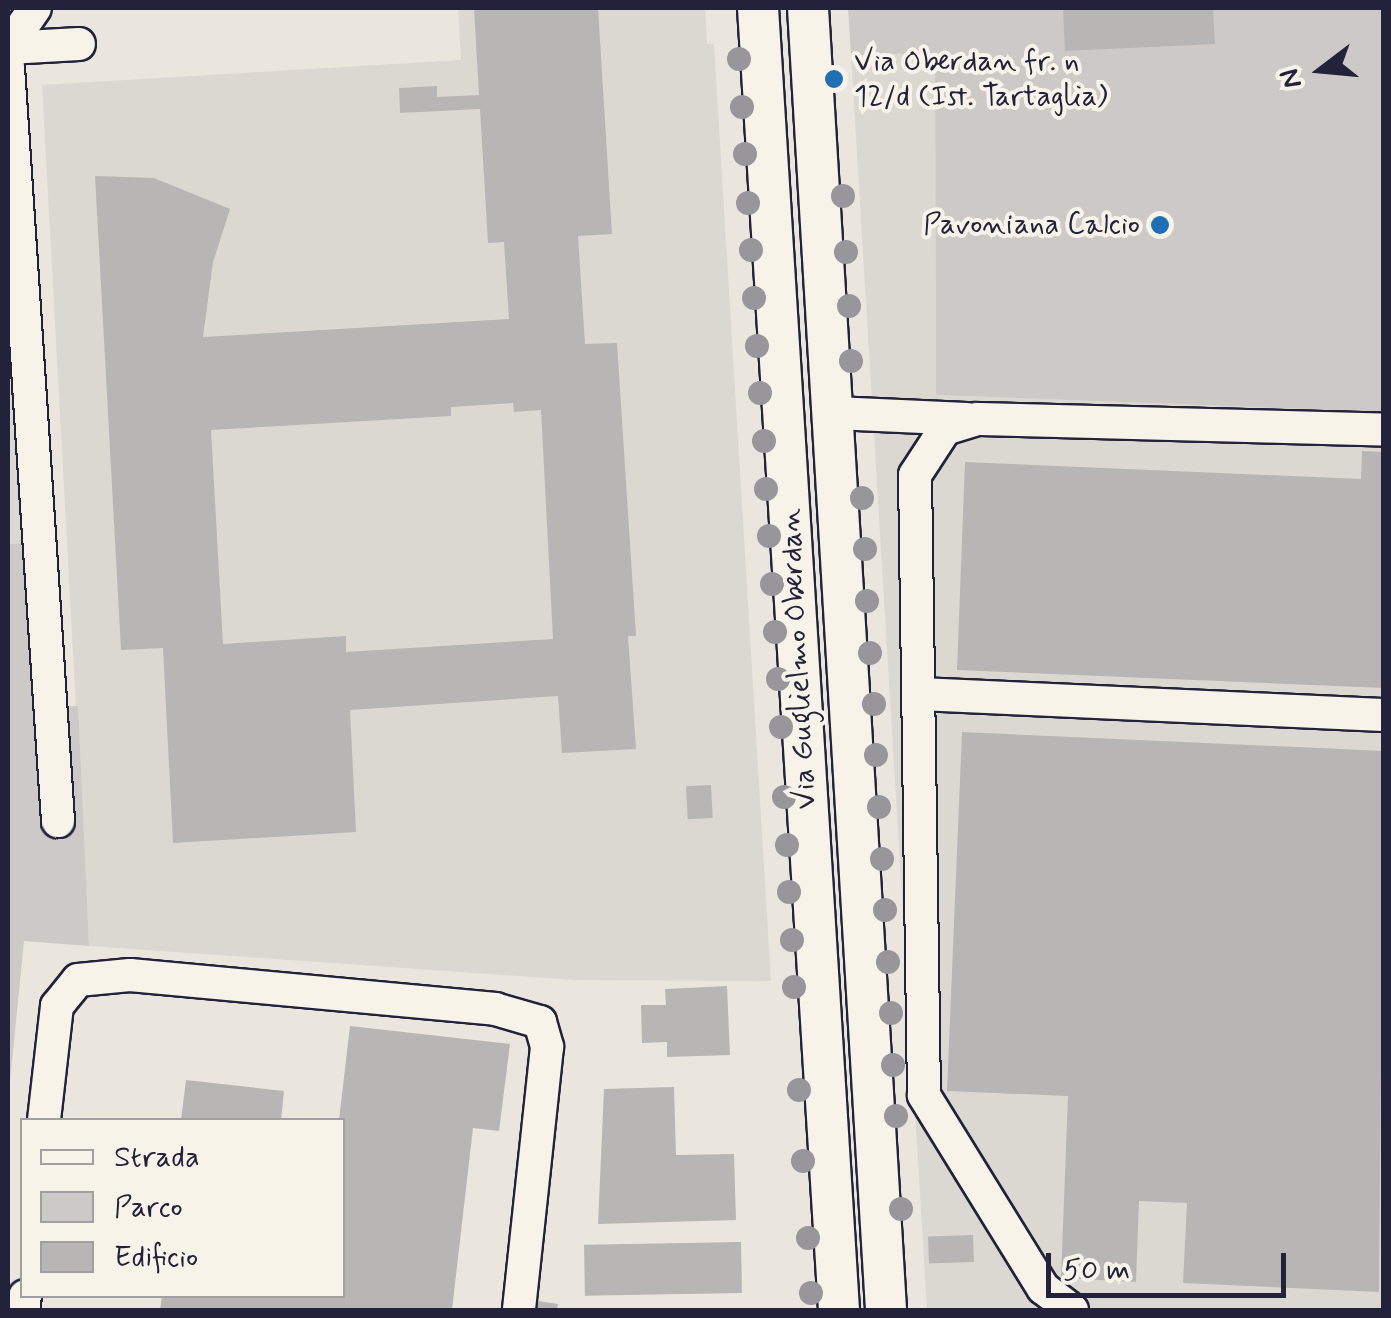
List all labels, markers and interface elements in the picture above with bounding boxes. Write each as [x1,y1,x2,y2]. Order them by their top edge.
north arrow [1271,20,1371,120]
place label: Via Oberdan fr. n 12/d (Ist. Tartaglia) [854,44,1108,114]
text: N [1271,64,1312,92]
marker: Via Oberdan fr. n 12/d (Ist. Tartaglia) [823,68,845,90]
place label: Pavoniana Calcio [921,207,1140,243]
marker: Pavoniana Calcio [1149,214,1171,236]
street label: Via Guglielmo Oberdan [773,508,825,810]
legend [20,1118,345,1298]
text: Strada [114,1138,200,1177]
text: Parco [114,1188,183,1227]
scale bar [1051,1233,1291,1295]
text: Edificio [114,1238,198,1277]
text: 50 m [1063,1251,1130,1290]

